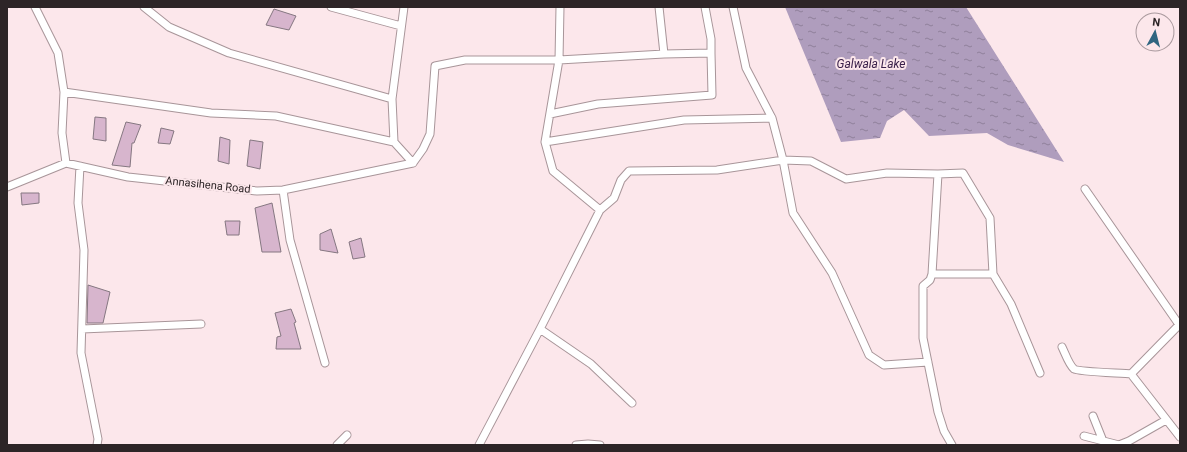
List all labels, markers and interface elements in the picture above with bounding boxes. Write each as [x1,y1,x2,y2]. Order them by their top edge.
north arrow [1135,12,1175,52]
text: N [1152,16,1161,30]
water label: Galwala Lake [837,57,905,71]
street label: Annasihena Road [165,174,251,196]

